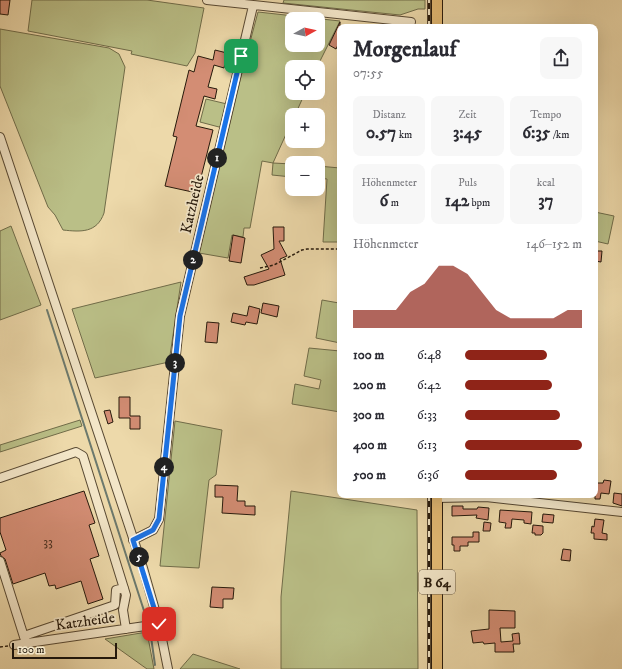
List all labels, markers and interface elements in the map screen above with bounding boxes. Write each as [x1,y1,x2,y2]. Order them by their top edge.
north arrow [285,12,325,52]
map controls [285,12,325,196]
text: Morgenlauf [353,36,457,63]
button: share [540,37,582,79]
pin [224,39,258,73]
icon: arrive [230,45,252,67]
button: locate [285,60,325,100]
text: 07:55 [353,65,383,81]
button: + [285,108,325,148]
text: Distanz [372,108,406,122]
text: Zeit [459,108,476,122]
text: Tempo [530,108,561,122]
text: 0.57 [366,122,396,144]
text: 3:45 [453,122,482,144]
text: 6:35 [522,122,550,144]
text: km [396,128,412,142]
text: /km [550,128,569,142]
pin: 1 [207,148,227,168]
text: 1 [215,151,219,165]
button: − [285,156,325,196]
street label: Katzheide [177,173,208,235]
text: Höhenmeter [361,176,417,190]
text: Puls [458,176,477,190]
text: kcal [537,176,555,190]
text: 6 [379,190,388,212]
text: 142 [445,190,469,212]
text: 37 [538,190,553,212]
text: m [388,196,399,210]
text: bpm [469,196,490,210]
text: Höhenmeter [353,236,418,252]
text: 146–152 m [526,236,582,252]
pin: 2 [183,250,203,270]
text: 2 [190,253,196,267]
text: 100 m [353,347,384,363]
text: 6:48 [417,347,441,363]
pin: 3 [165,353,185,373]
text: 3 [173,356,177,370]
text: 200 m [353,377,386,393]
text: 6:42 [417,377,441,393]
text: 300 m [353,407,384,423]
text: 6:33 [417,407,437,423]
text: 400 m [353,437,387,453]
text: 6:13 [417,437,437,453]
pin: 4 [154,457,174,477]
text: 4 [161,460,167,474]
text: 500 m [353,467,386,483]
text: 6:36 [417,467,439,483]
house number: 33 [43,534,53,550]
pin: 5 [129,547,149,567]
text: 5 [136,550,142,564]
road number: B 64 [419,570,455,594]
pin [142,607,176,641]
street label: Katzheide [54,608,116,635]
icon: check [148,613,170,635]
scale bar [12,641,117,660]
text: 100 m [18,643,44,657]

